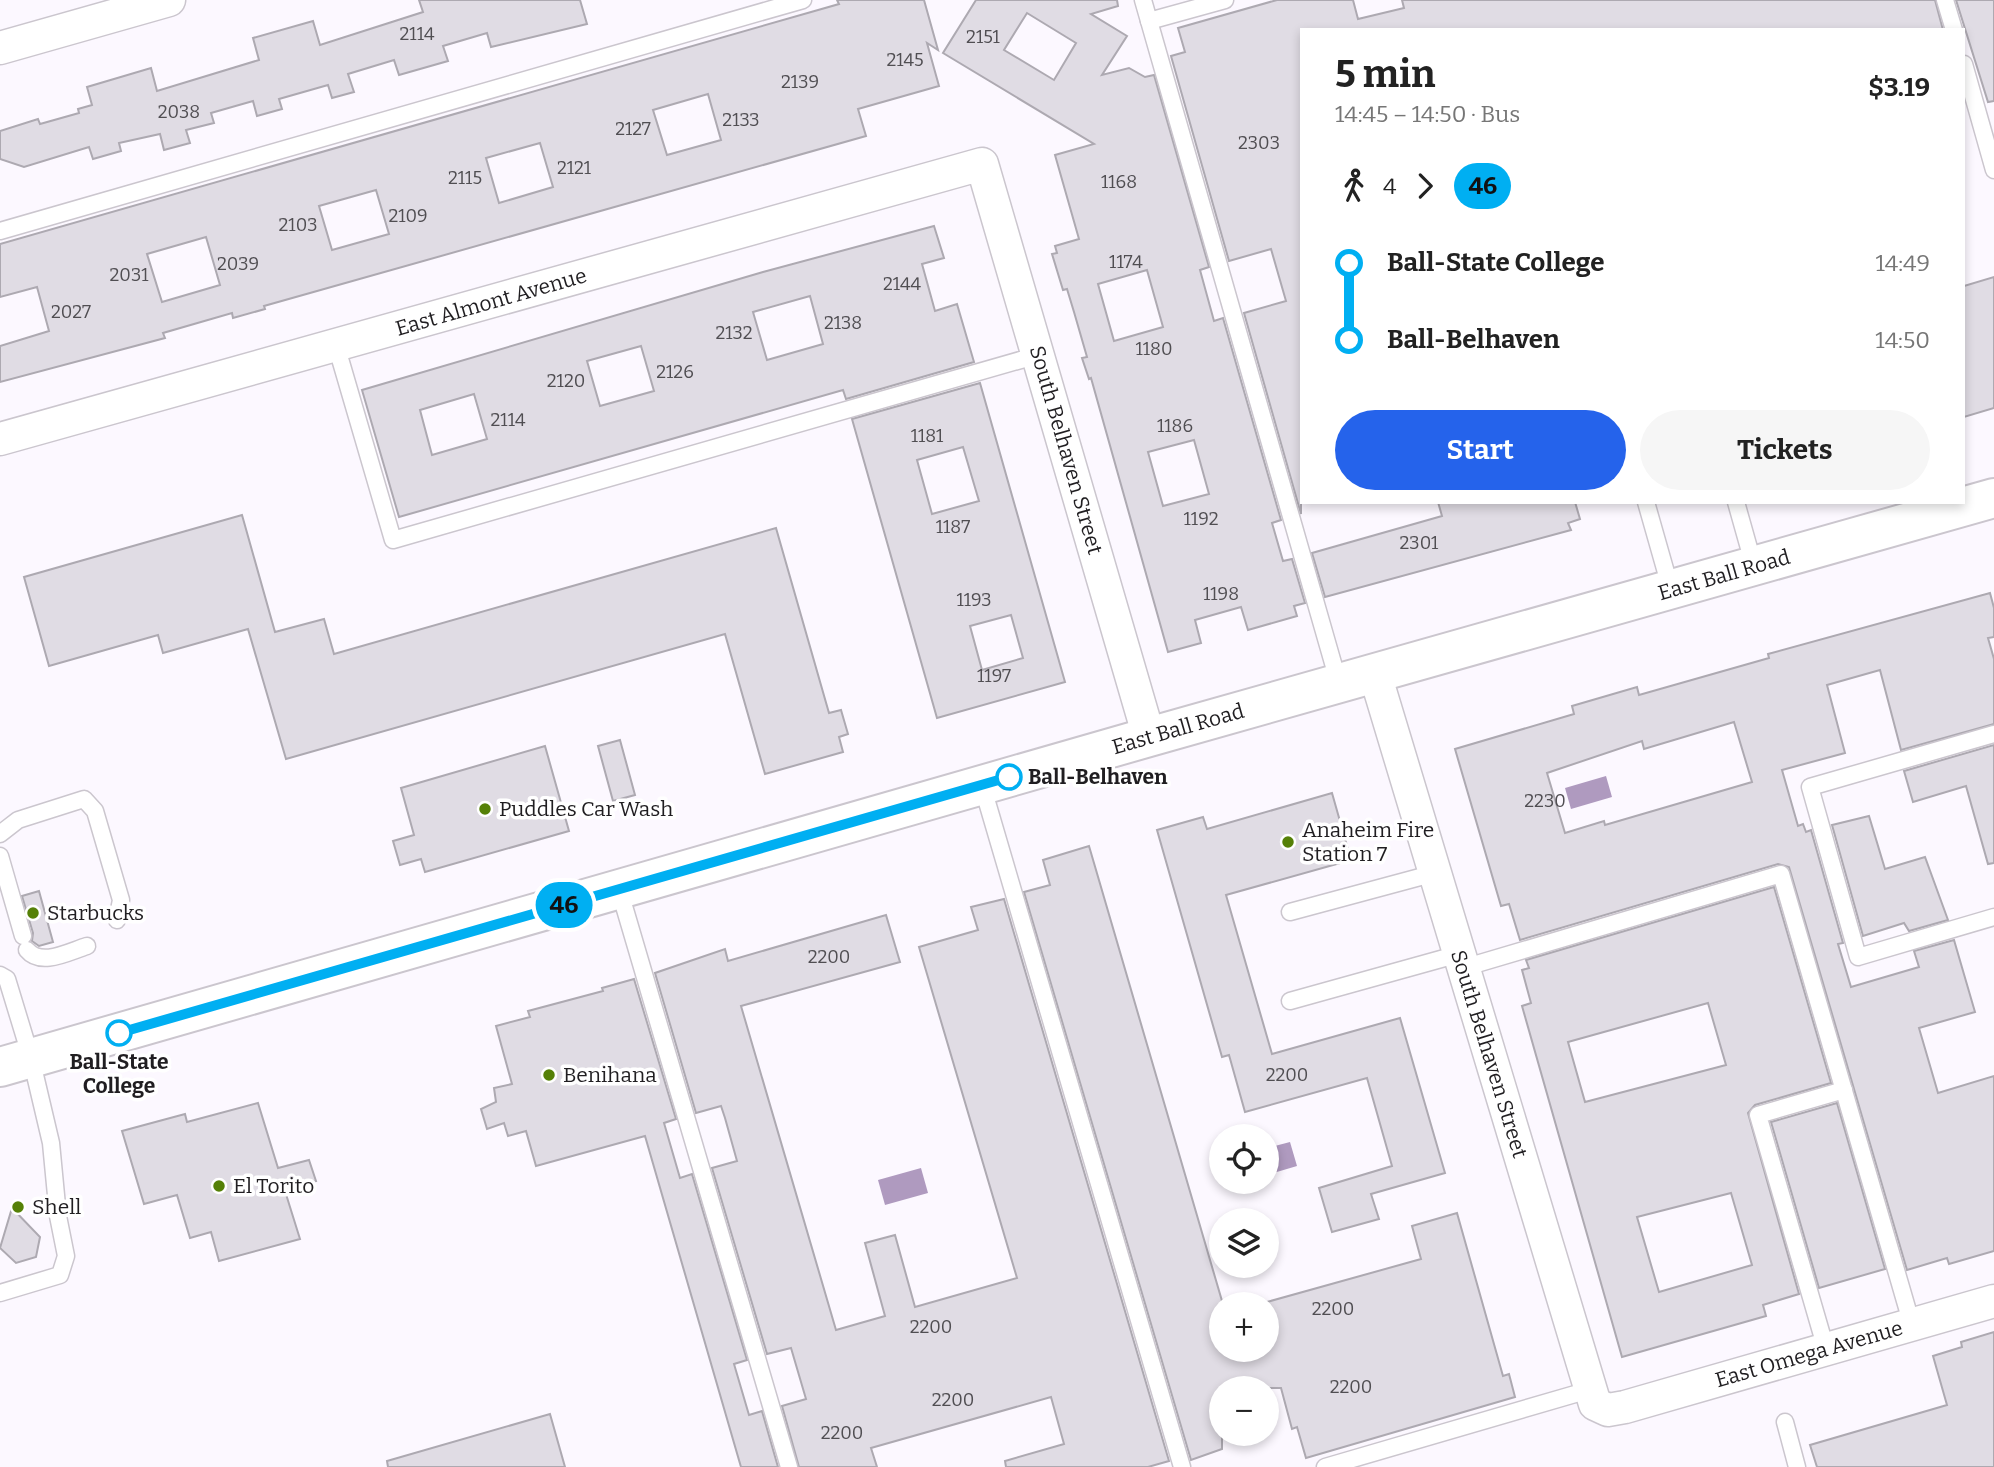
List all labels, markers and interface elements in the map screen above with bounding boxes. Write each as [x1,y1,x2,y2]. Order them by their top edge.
house number: 2114 [400,23,435,45]
house number: 2151 [966,26,1001,48]
house number: 2145 [886,49,924,71]
text: 5 min [1335,51,1435,97]
house number: 2139 [781,71,819,93]
text: $3.19 [1868,72,1930,103]
text: 14:45 – 14:50 · Bus [1335,100,1520,128]
house number: 2038 [158,101,200,123]
house number: 2133 [722,109,760,131]
house number: 2127 [615,118,651,140]
house number: 2303 [1238,132,1280,154]
house number: 2121 [557,157,592,179]
house number: 2115 [448,167,482,189]
icon: walk [1335,167,1373,205]
icon: forward [1406,167,1444,205]
house number: 1168 [1101,171,1137,193]
text: 4 [1383,172,1396,200]
text: 46 [1468,172,1497,200]
house number: 2109 [388,205,428,227]
house number: 2103 [279,214,317,236]
text: Ball-State College [1387,247,1605,278]
text: 14:49 [1875,249,1930,277]
house number: 1174 [1109,251,1143,273]
house number: 2039 [217,253,259,275]
street label: East Almont Avenue [392,262,590,342]
house number: 2031 [110,264,149,286]
house number: 2144 [883,273,922,295]
house number: 2027 [51,301,91,323]
house number: 2138 [824,312,862,334]
house number: 2132 [715,322,753,344]
text: Ball-Belhaven [1387,324,1560,355]
text: 14:50 [1875,326,1930,354]
house number: 1180 [1136,338,1172,360]
street label: South Belhaven Street [1024,343,1108,558]
house number: 2126 [656,361,694,383]
house number: 2120 [547,370,585,392]
house number: 2114 [491,409,526,431]
button: Start [1335,410,1626,490]
button: Tickets [1640,410,1930,490]
house number: 1186 [1157,415,1193,437]
house number: 1181 [911,425,944,447]
house number: 1192 [1184,508,1218,530]
house number: 1187 [936,516,970,538]
house number: 2301 [1400,532,1439,554]
street label: East Ball Road [1655,544,1793,606]
house number: 1198 [1203,583,1239,605]
house number: 1193 [956,589,992,611]
house number: 1197 [977,665,1011,687]
street label: East Ball Road [1109,698,1247,760]
marker: Ball-Belhaven [996,764,1022,790]
place label: Ball-Belhaven [1028,764,1168,790]
house number: 2230 [1524,790,1566,812]
place label: Puddles Car Wash [499,796,673,822]
marker: Puddles Car Wash [477,801,493,817]
place label: Anaheim Fire Station 7 [1302,817,1434,867]
marker: Anaheim Fire Station 7 [1280,834,1296,850]
line badge: 46 [532,882,596,928]
text: 46 [550,891,578,919]
place label: Starbucks [47,900,144,926]
marker: Starbucks [25,905,41,921]
house number: 2200 [808,946,850,968]
street label: South Belhaven Street [1445,947,1533,1161]
marker: Ball-State College [106,1020,132,1046]
place label: Ball-State College [69,1049,169,1099]
place label: Benihana [563,1062,657,1088]
house number: 2200 [1266,1064,1308,1086]
marker: Benihana [541,1067,557,1083]
map controls [1209,1124,1279,1446]
button: locate [1209,1124,1279,1194]
place label: El Torito [233,1173,314,1199]
marker: El Torito [211,1178,227,1194]
place label: Shell [32,1194,81,1220]
marker: Shell [10,1199,26,1215]
button: layers [1209,1208,1279,1278]
button: + [1209,1292,1279,1362]
house number: 2200 [1312,1298,1354,1320]
street label: East Omega Avenue [1712,1315,1906,1393]
house number: 2200 [910,1316,952,1338]
button: − [1209,1376,1279,1446]
house number: 2200 [1330,1376,1372,1398]
house number: 2200 [932,1389,974,1411]
house number: 2200 [821,1422,863,1444]

